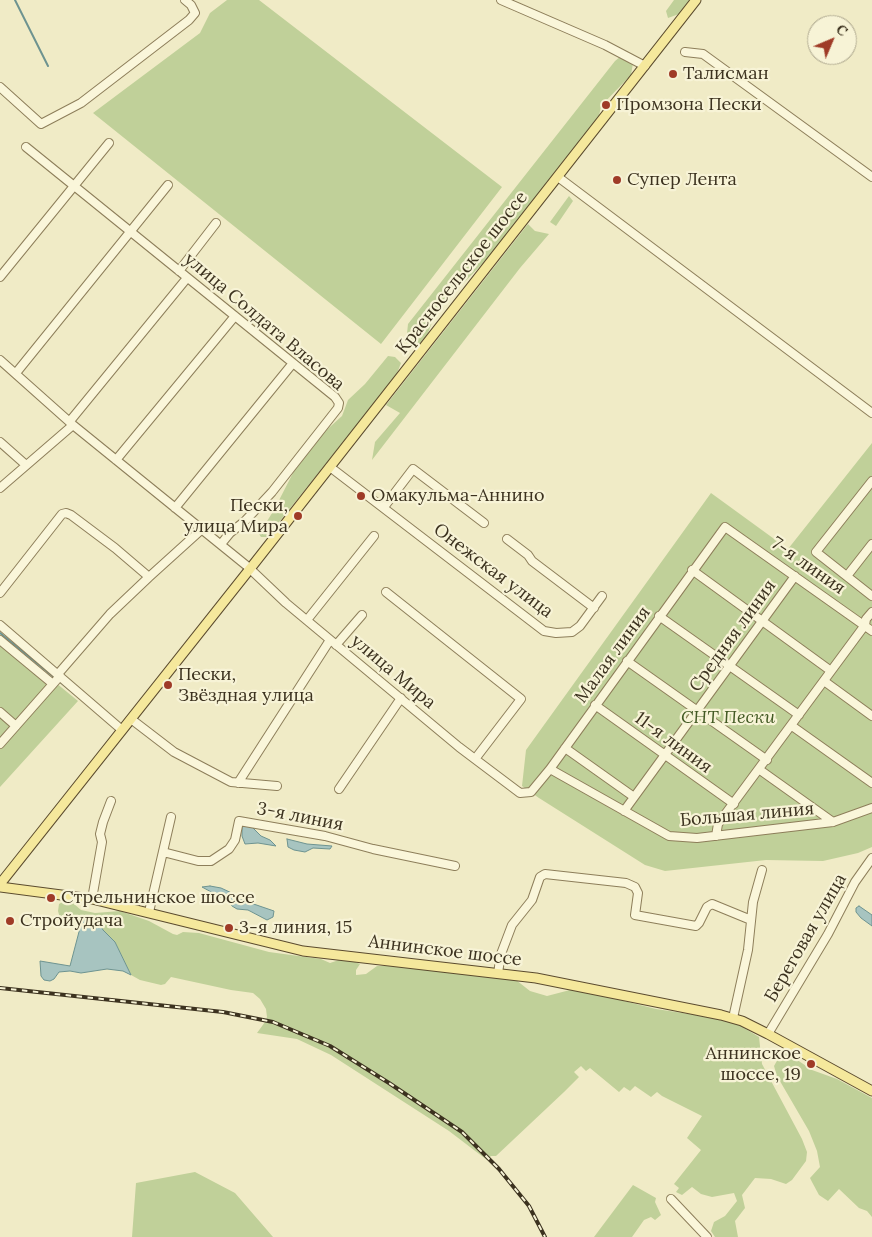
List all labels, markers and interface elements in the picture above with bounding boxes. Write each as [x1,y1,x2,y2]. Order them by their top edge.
north arrow [807,15,857,65]
text: С [832,20,852,40]
place label: Талисман [683,63,769,85]
marker: Талисман [667,68,679,80]
place label: Промзона Пески [616,94,762,116]
marker: Промзона Пески [600,99,612,111]
place label: Супер Лента [627,169,737,191]
marker: Супер Лента [611,174,623,186]
street label: Красносельское шоссе [392,187,532,359]
street label: улица Солдата Власова [179,248,349,396]
place label: Омакульма-Аннино [371,485,545,507]
marker: Омакульма-Аннино [355,490,367,502]
place label: Пески, улица Мира [184,495,288,538]
marker: Пески, улица Мира [292,510,304,522]
street label: Онежская улица [429,519,557,623]
street label: 7-я линия [767,533,849,599]
street label: Средняя линия [685,576,781,696]
street label: Малая линия [571,602,655,708]
street label: улица Мира [346,630,440,714]
place label: Пески, Звёздная улица [178,664,314,706]
marker: Пески, Звёздная улица [162,679,174,691]
park label: СНТ Пески [681,707,775,729]
street label: 11-я линия [630,708,716,778]
street label: 3-я линия [255,798,345,836]
street label: Большая линия [679,798,815,832]
street label: Береговая улица [760,870,852,1006]
place label: Стрельнинское шоссе [61,887,255,909]
marker: Стрельнинское шоссе [45,892,57,904]
place label: Стройудача [20,910,123,932]
marker: Стройудача [4,915,16,927]
place label: 3-я линия, 15 [239,917,352,939]
marker: 3-я линия, 15 [223,922,235,934]
street label: Аннинское шоссе [367,931,523,971]
place label: Аннинское шоссе, 19 [705,1043,801,1086]
marker: Аннинское шоссе, 19 [805,1058,817,1070]

